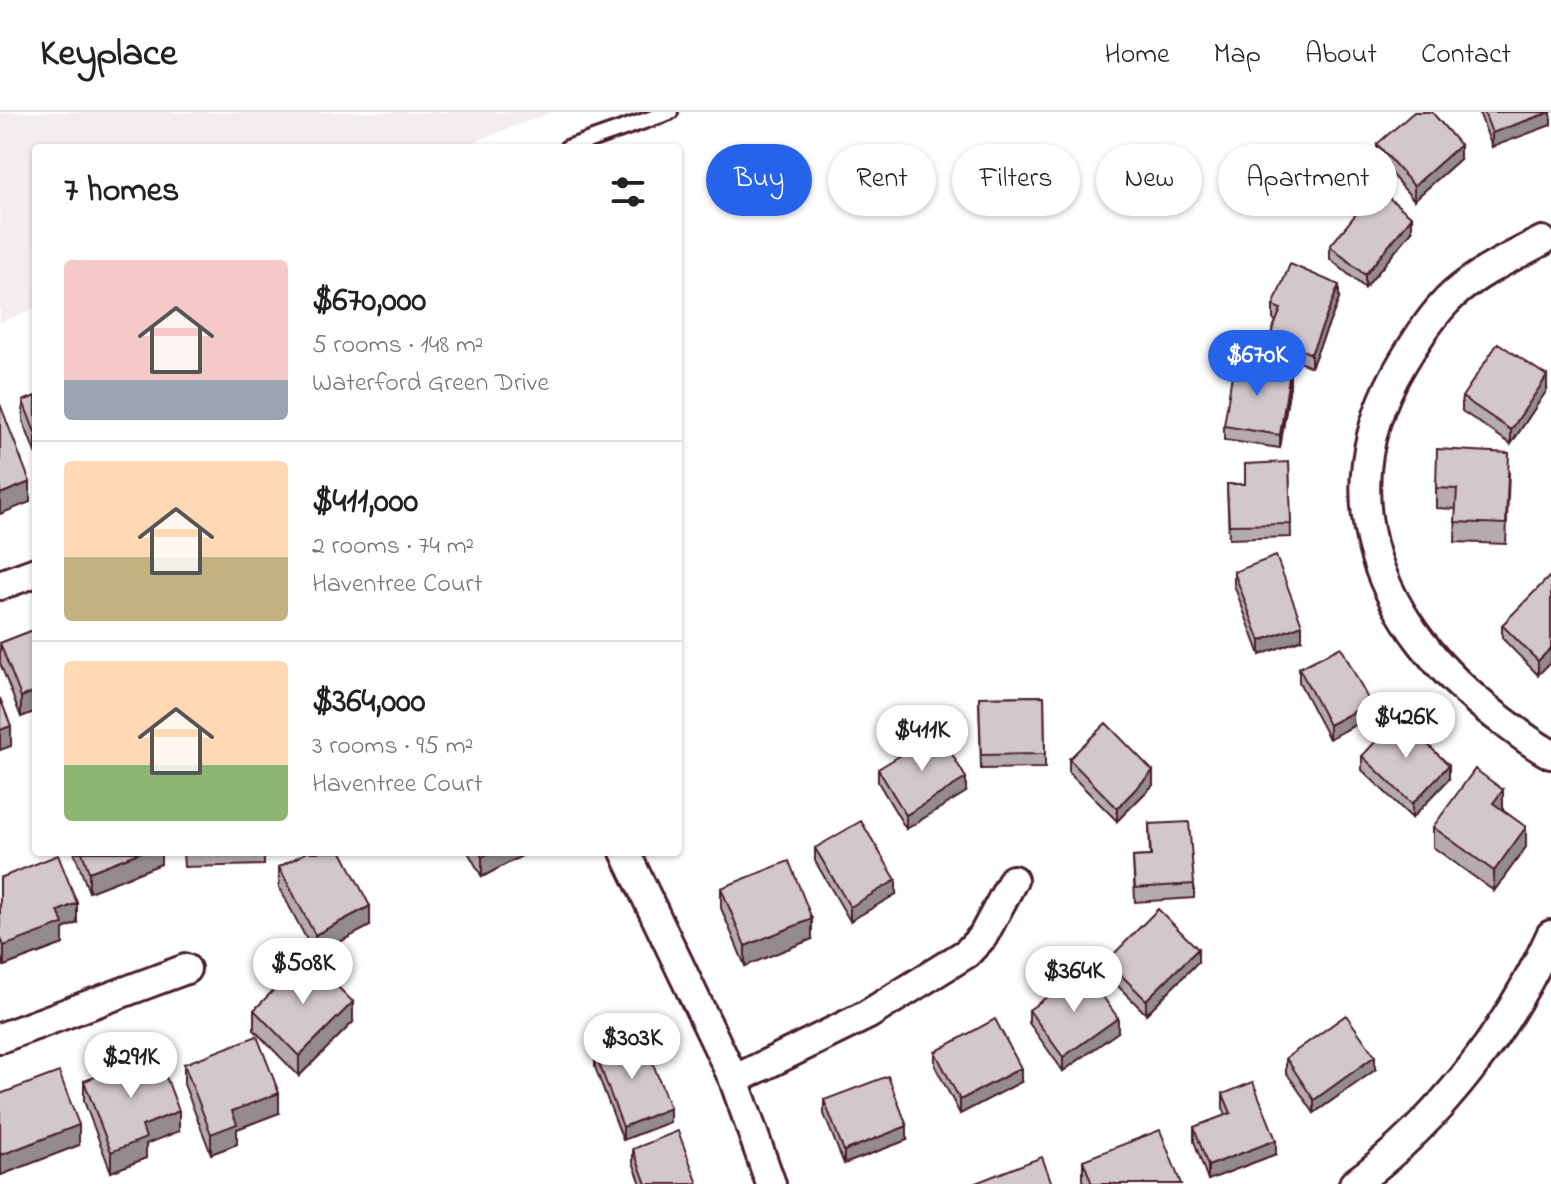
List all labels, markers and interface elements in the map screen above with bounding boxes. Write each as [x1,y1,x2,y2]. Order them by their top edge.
text: Keyplace [40,27,177,83]
text: Home [1104,35,1170,76]
text: Map [1214,35,1261,76]
text: About [1305,35,1377,76]
text: Contact [1421,35,1511,76]
chip: Buy [706,144,812,216]
chip: Rent [828,144,936,216]
chip: Filters [952,144,1080,216]
chip: New [1096,144,1202,216]
chip: Apartment [1218,144,1397,216]
text: 7 homes [64,167,179,217]
icon: filters [606,170,650,214]
text: $670,000 [312,277,426,327]
icon: home [128,292,224,388]
text: 5 rooms · 148 m² [312,327,484,365]
pin: $670K [1201,330,1313,398]
text: $670K [1226,337,1288,375]
text: Waterford Green Drive [312,365,549,403]
text: $411,000 [312,478,418,528]
icon: home [128,493,224,589]
text: 2 rooms · 74 m² [312,528,474,566]
text: Haventree Court [312,566,482,604]
text: $364,000 [312,678,426,728]
pin: $426K [1350,692,1462,760]
icon: home [128,693,224,789]
text: $426K [1374,699,1438,737]
pin: $411K [866,705,978,773]
text: $411K [894,712,950,750]
text: 3 rooms · 95 m² [312,728,473,766]
text: Haventree Court [312,766,482,804]
pin: $508K [247,938,359,1006]
text: $508K [271,945,335,983]
pin: $364K [1018,946,1130,1014]
text: $364K [1043,953,1105,991]
pin: $303K [576,1013,688,1081]
text: $303K [601,1020,663,1058]
pin: $291K [75,1032,187,1100]
text: $291K [102,1039,160,1077]

